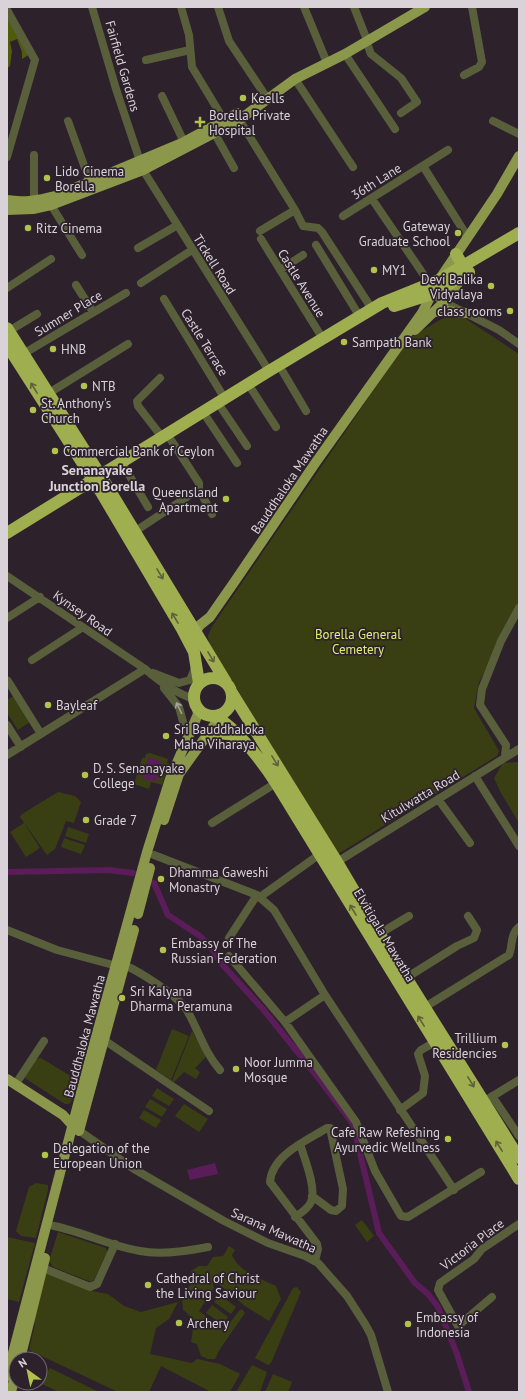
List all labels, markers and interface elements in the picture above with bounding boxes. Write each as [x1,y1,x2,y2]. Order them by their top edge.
street label: Fairfield Gardens [101,19,144,114]
place label: Keells [251,90,284,107]
marker: Keells [238,93,248,103]
place label: Borella Private Hospital [209,107,290,139]
marker: Borella Private Hospital [194,116,206,128]
street label: 36th Lane [348,159,404,203]
place label: Lido Cinema Borella [55,163,124,195]
marker: Lido Cinema Borella [42,173,52,183]
place label: Gateway Graduate School [359,218,450,250]
place label: Ritz Cinema [36,220,102,237]
marker: Ritz Cinema [23,223,33,233]
marker: Gateway Graduate School [453,228,463,238]
street label: Tickell Road [189,231,240,298]
street label: Castle Avenue [274,246,329,321]
place label: MY1 [382,262,407,279]
marker: MY1 [369,265,379,275]
place label: Devi Balika Vidyalaya [421,271,483,303]
marker: Devi Balika Vidyalaya [486,281,496,291]
street label: Sumner Place [31,287,105,340]
place label: class rooms [437,303,502,320]
street label: Castle Terrace [177,305,232,379]
marker: class rooms [505,306,515,316]
place label: Sampath Bank [352,334,433,351]
marker: Sampath Bank [339,337,349,347]
place label: HNB [61,341,86,358]
marker: HNB [48,344,58,354]
place label: NTB [92,378,116,395]
marker: NTB [79,381,89,391]
one-way arrow [30,383,38,394]
place label: St. Anthony's Church [41,395,111,427]
marker: St. Anthony's Church [28,405,38,415]
street label: Bauddhaloka Mawatha [247,423,332,537]
place label: Commercial Bank of Ceylon [63,443,214,460]
marker: Commercial Bank of Ceylon [50,446,60,456]
district label: Senanayake Junction Borella [48,461,145,495]
place label: Queensland Apartment [152,484,219,516]
marker: Queensland Apartment [221,494,231,504]
one-way arrow [157,568,165,580]
street label: Kynsey Road [50,587,116,640]
one-way arrow [171,613,179,624]
park label: Borella General Cemetery [315,626,401,658]
one-way arrow [207,651,215,663]
place label: Bayleaf [56,697,98,714]
marker: Bayleaf [43,700,53,710]
one-way arrow [175,703,182,715]
place label: Sri Bauddhaloka Maha Viharaya [174,721,264,753]
marker: Sri Bauddhaloka Maha Viharaya [161,731,171,741]
one-way arrow [271,755,279,766]
place label: D. S. Senanayake College [93,760,184,792]
street label: Kitulwatta Road [378,766,463,827]
marker: D. S. Senanayake College [80,770,90,780]
place label: Grade 7 [94,812,137,829]
marker: Grade 7 [81,815,91,825]
place label: Dhamma Gaweshi Monastry [169,864,269,896]
marker: Dhamma Gaweshi Monastry [156,874,166,884]
street label: Elvitigala Mawatha [350,885,419,985]
one-way arrow [349,904,357,916]
place label: Embassy of The Russian Federation [171,935,277,967]
marker: Embassy of The Russian Federation [158,945,168,955]
street label: Bauddhaloka Mawatha [60,973,109,1099]
place label: Sri Kalyana Dharma Peramuna [130,983,232,1015]
marker: Sri Kalyana Dharma Peramuna [117,993,127,1003]
one-way arrow [417,1015,425,1027]
place label: Trillium Residencies [432,1030,497,1062]
marker: Trillium Residencies [500,1040,510,1050]
place label: Noor Jumma Mosque [244,1054,313,1086]
marker: Noor Jumma Mosque [231,1064,241,1074]
one-way arrow [467,1076,475,1087]
place label: Cafe Raw Refeshing Ayurvedic Wellness [331,1124,440,1156]
marker: Cafe Raw Refeshing Ayurvedic Wellness [443,1134,453,1144]
place label: Delegation of the European Union [53,1140,150,1172]
one-way arrow [494,1140,502,1152]
marker: Delegation of the European Union [40,1150,50,1160]
street label: Sarana Mawatha [228,1204,319,1257]
street label: Victoria Place [436,1215,508,1274]
place label: Cathedral of Christ the Living Saviour [156,1270,260,1302]
marker: Cathedral of Christ the Living Saviour [143,1280,153,1290]
place label: Embassy of Indonesia [416,1309,479,1341]
place label: Archery [187,1315,229,1332]
marker: Archery [174,1318,184,1328]
marker: Embassy of Indonesia [403,1319,413,1329]
north arrow [8,1351,48,1391]
text: N [16,1355,29,1370]

